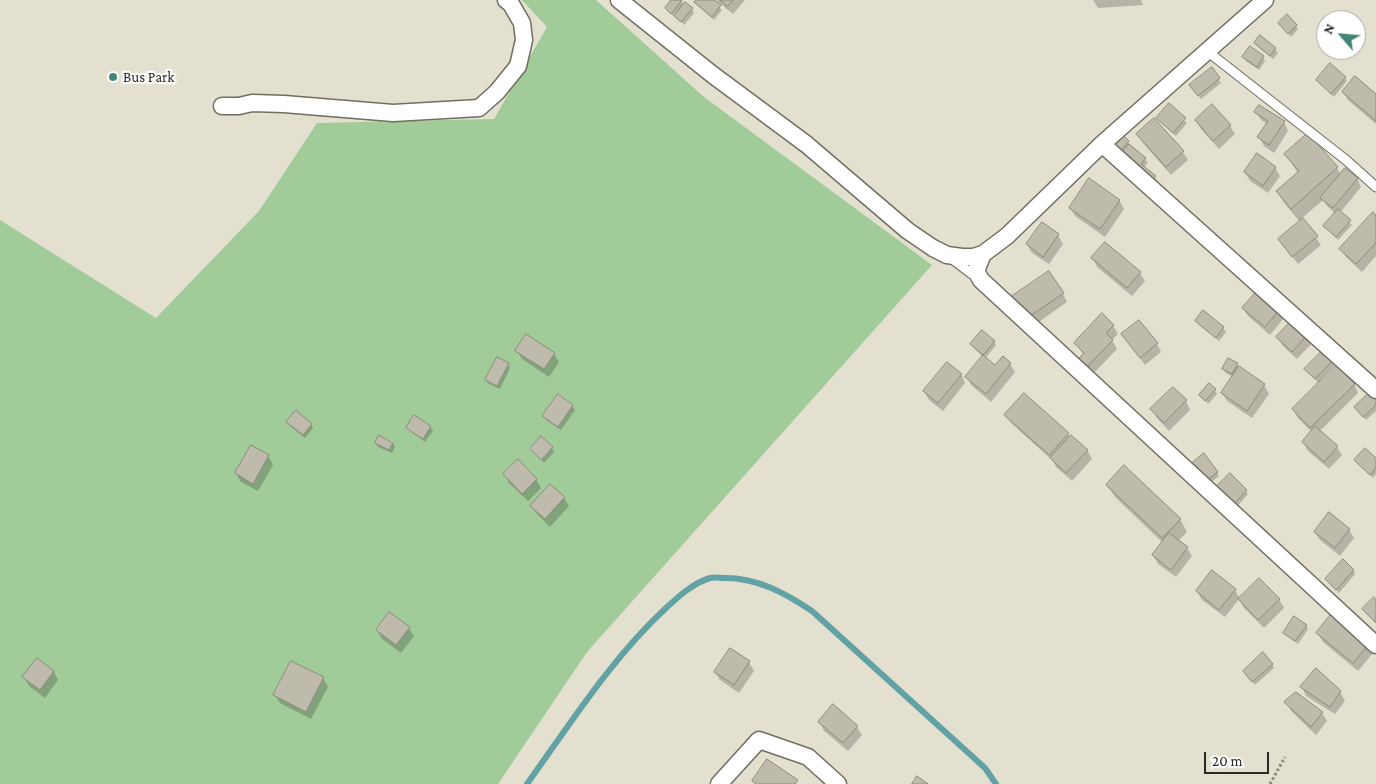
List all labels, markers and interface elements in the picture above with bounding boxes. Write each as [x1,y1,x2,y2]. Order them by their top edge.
north arrow [1316,10,1366,60]
text: N [1319,21,1338,37]
place label: Bus Park [123,68,175,86]
marker: Bus Park [107,71,119,83]
scale bar [1206,742,1271,774]
text: 20 m [1212,753,1243,769]

